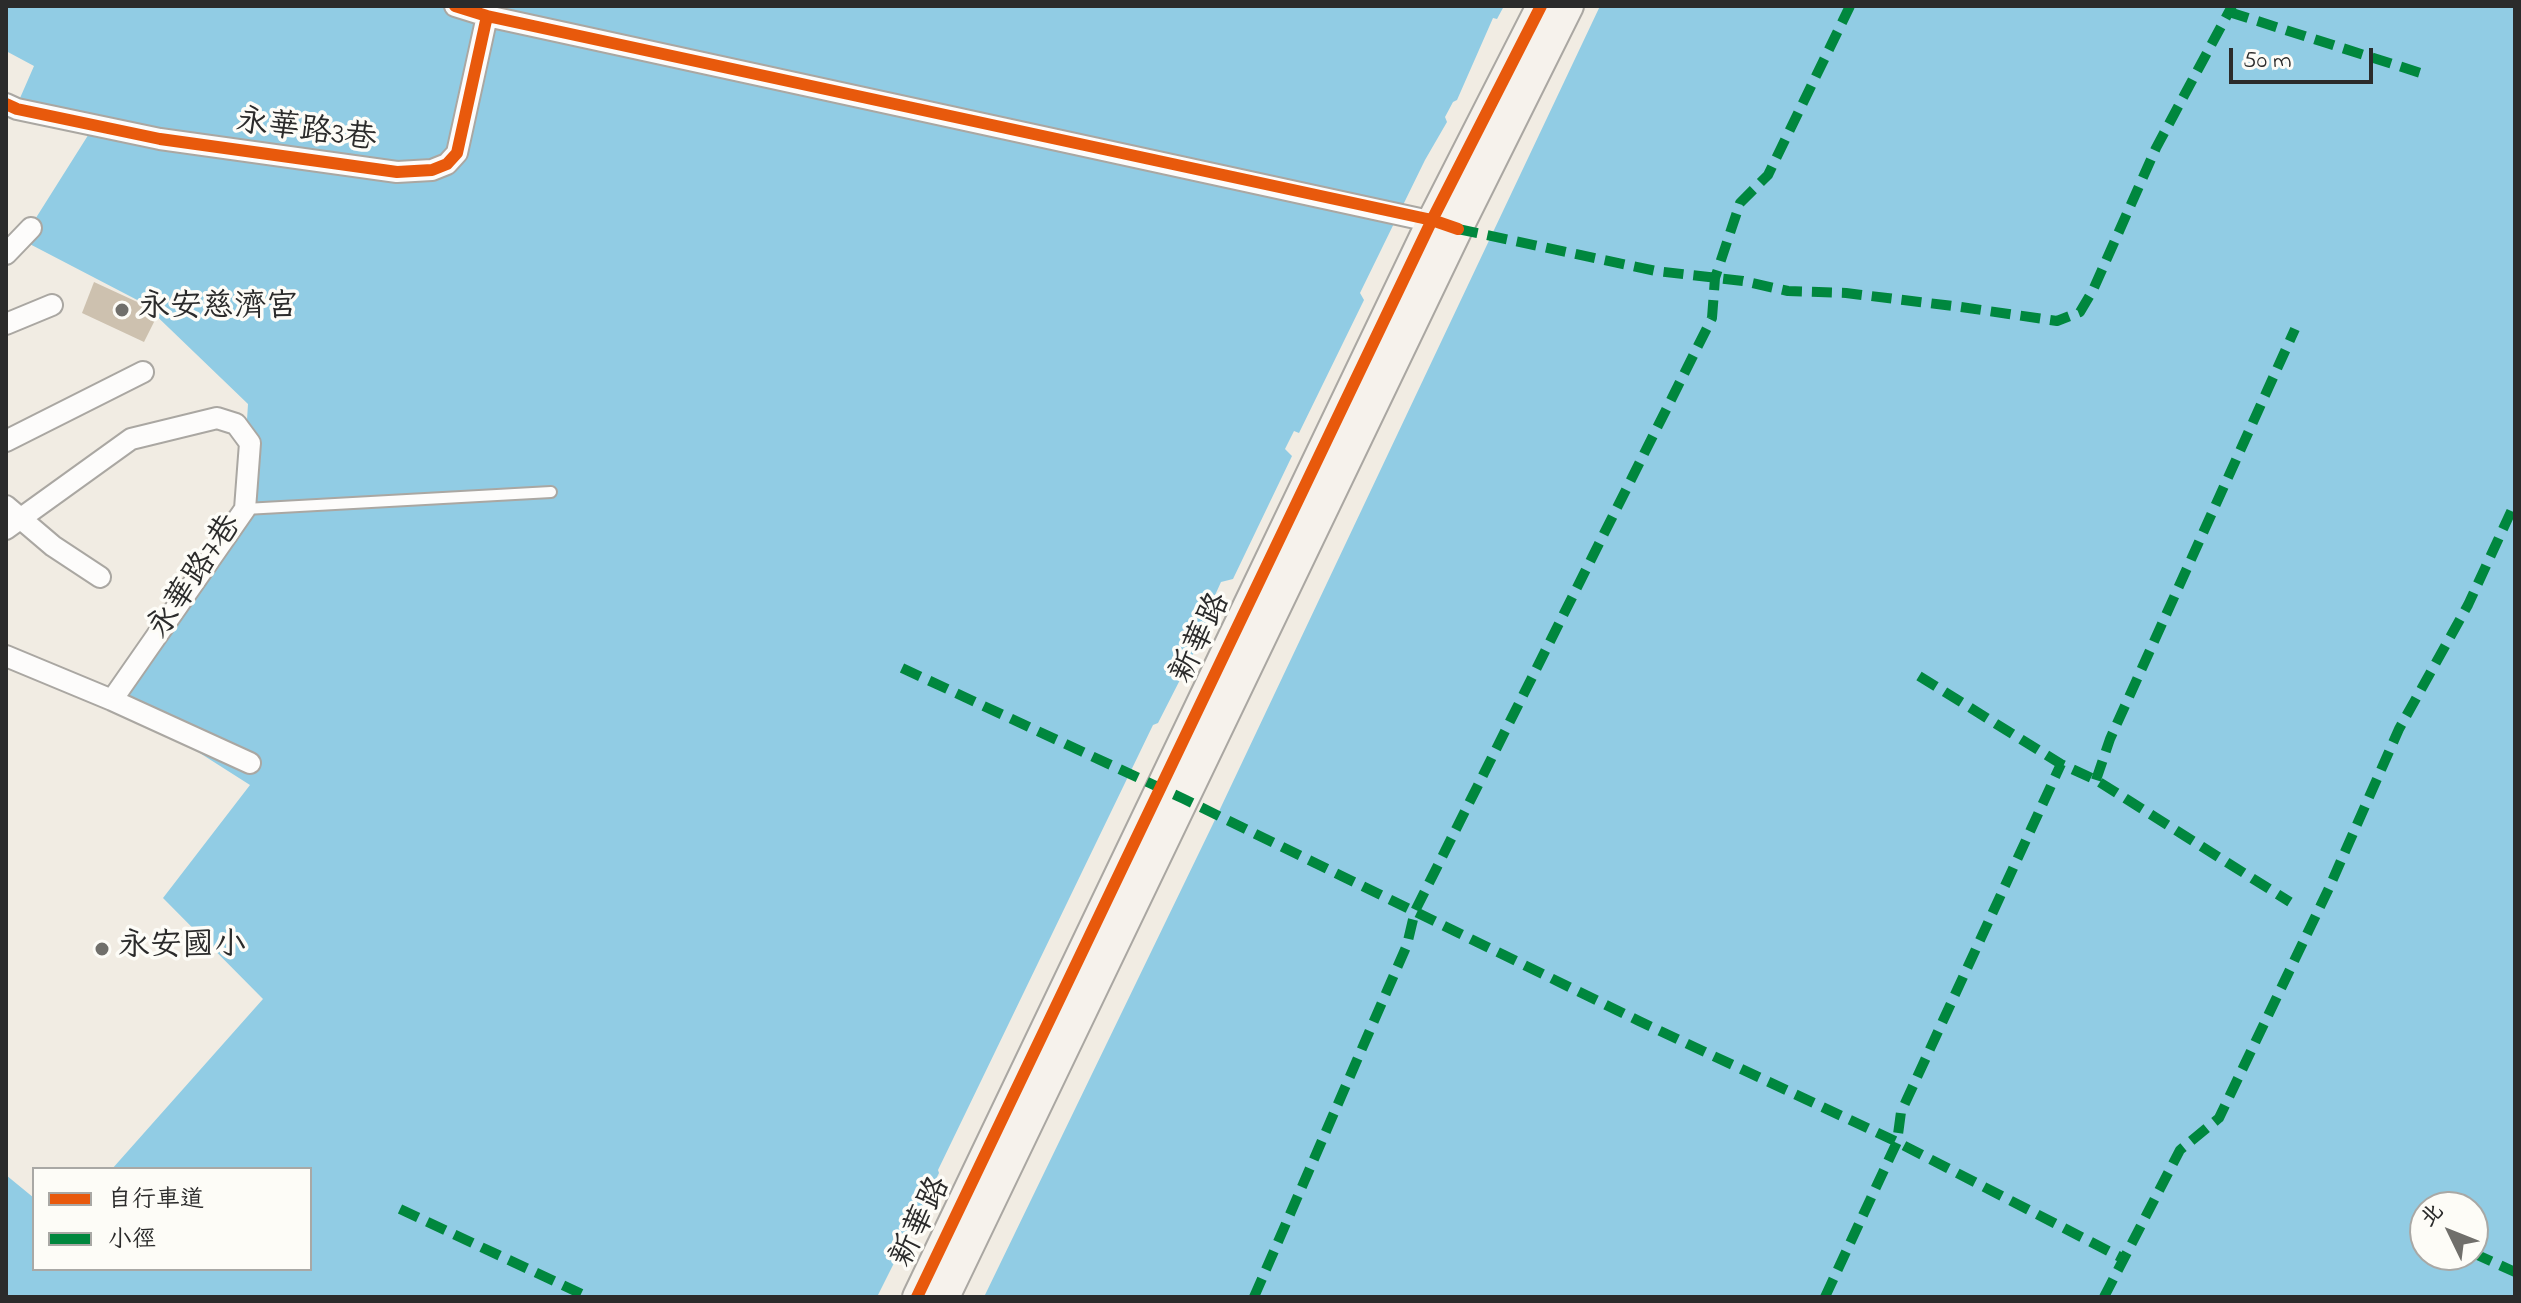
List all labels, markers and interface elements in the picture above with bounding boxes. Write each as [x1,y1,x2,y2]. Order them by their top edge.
scale bar [2233,32,2377,82]
text: 50 m [2243,44,2292,79]
street label: 永華路3巷 [233,104,379,162]
place label: 永安慈濟宮 [138,291,298,329]
marker: 永安慈濟宮 [113,301,131,319]
street label: 永華路7巷 [142,509,252,647]
street label: 新華路 [1165,587,1241,691]
place label: 永安國小 [118,930,246,968]
marker: 永安國小 [93,940,111,958]
legend [32,1167,312,1271]
street label: 新華路 [885,1171,961,1275]
text: 自行車道 [108,1183,204,1218]
north arrow [2409,1191,2489,1271]
text: 北 [2414,1197,2452,1235]
text: 小徑 [108,1223,156,1258]

